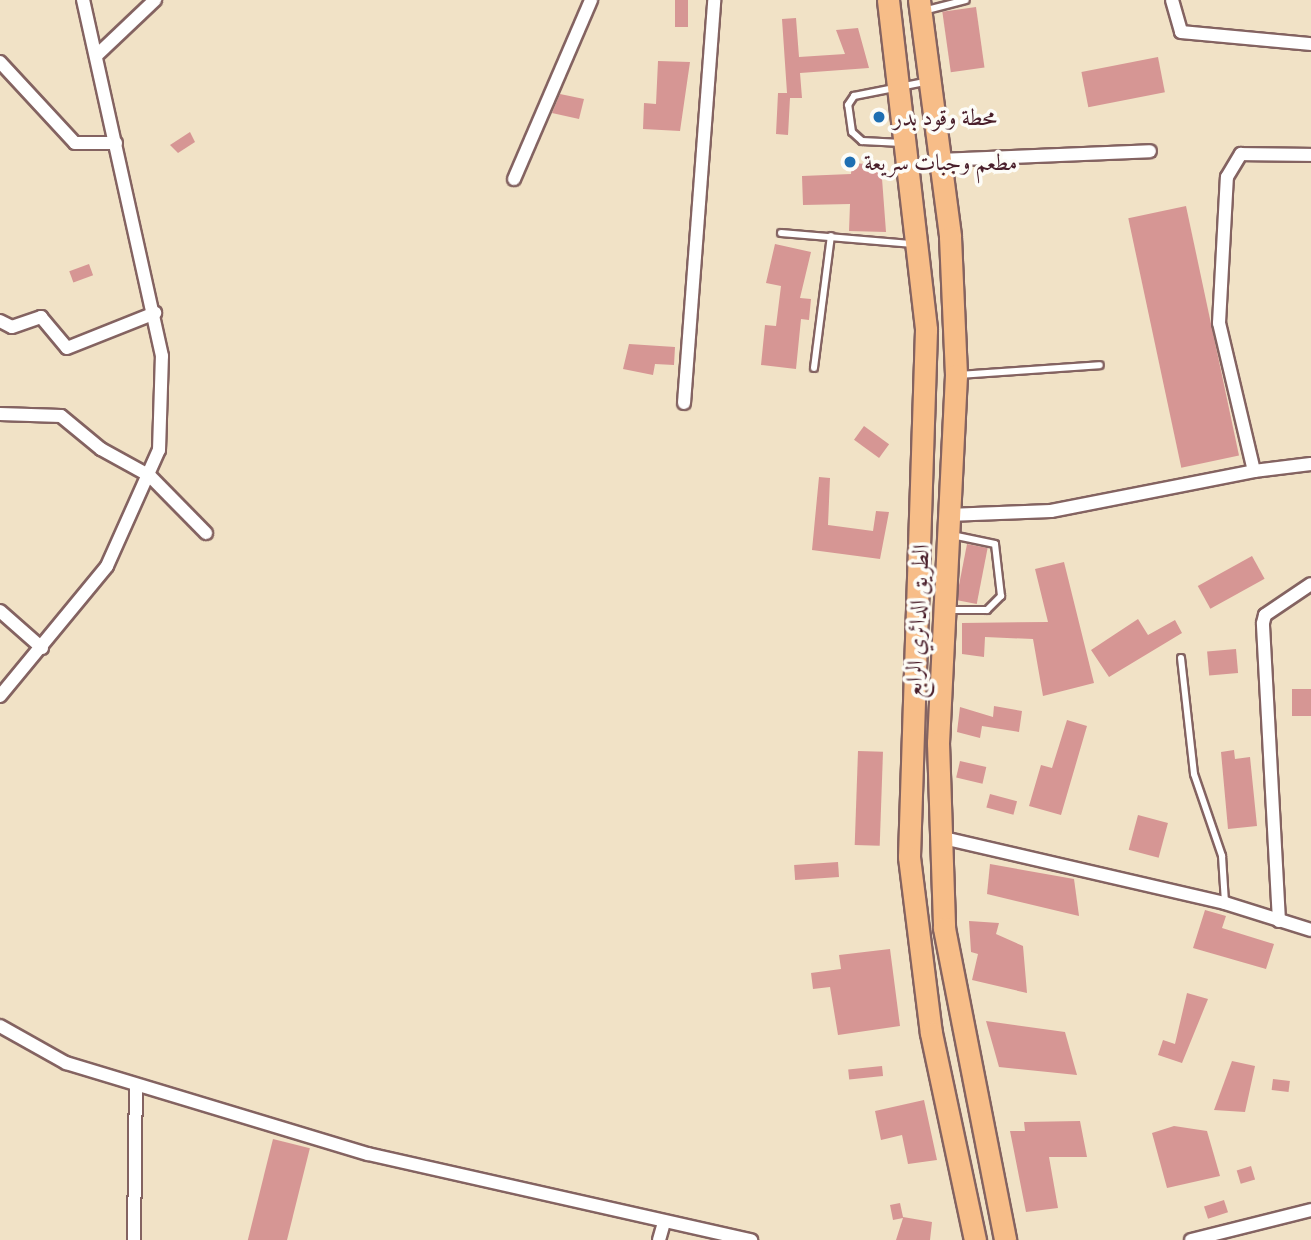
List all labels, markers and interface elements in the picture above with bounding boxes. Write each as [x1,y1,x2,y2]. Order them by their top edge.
place label: محطة وقود بدر [893,103,997,131]
marker: محطة وقود بدر [871,109,887,125]
place label: مطعم وجبات سريعة [864,148,1018,176]
marker: مطعم وجبات سريعة [842,154,858,170]
street label: الطريق الدائري الرابع [899,543,935,699]

